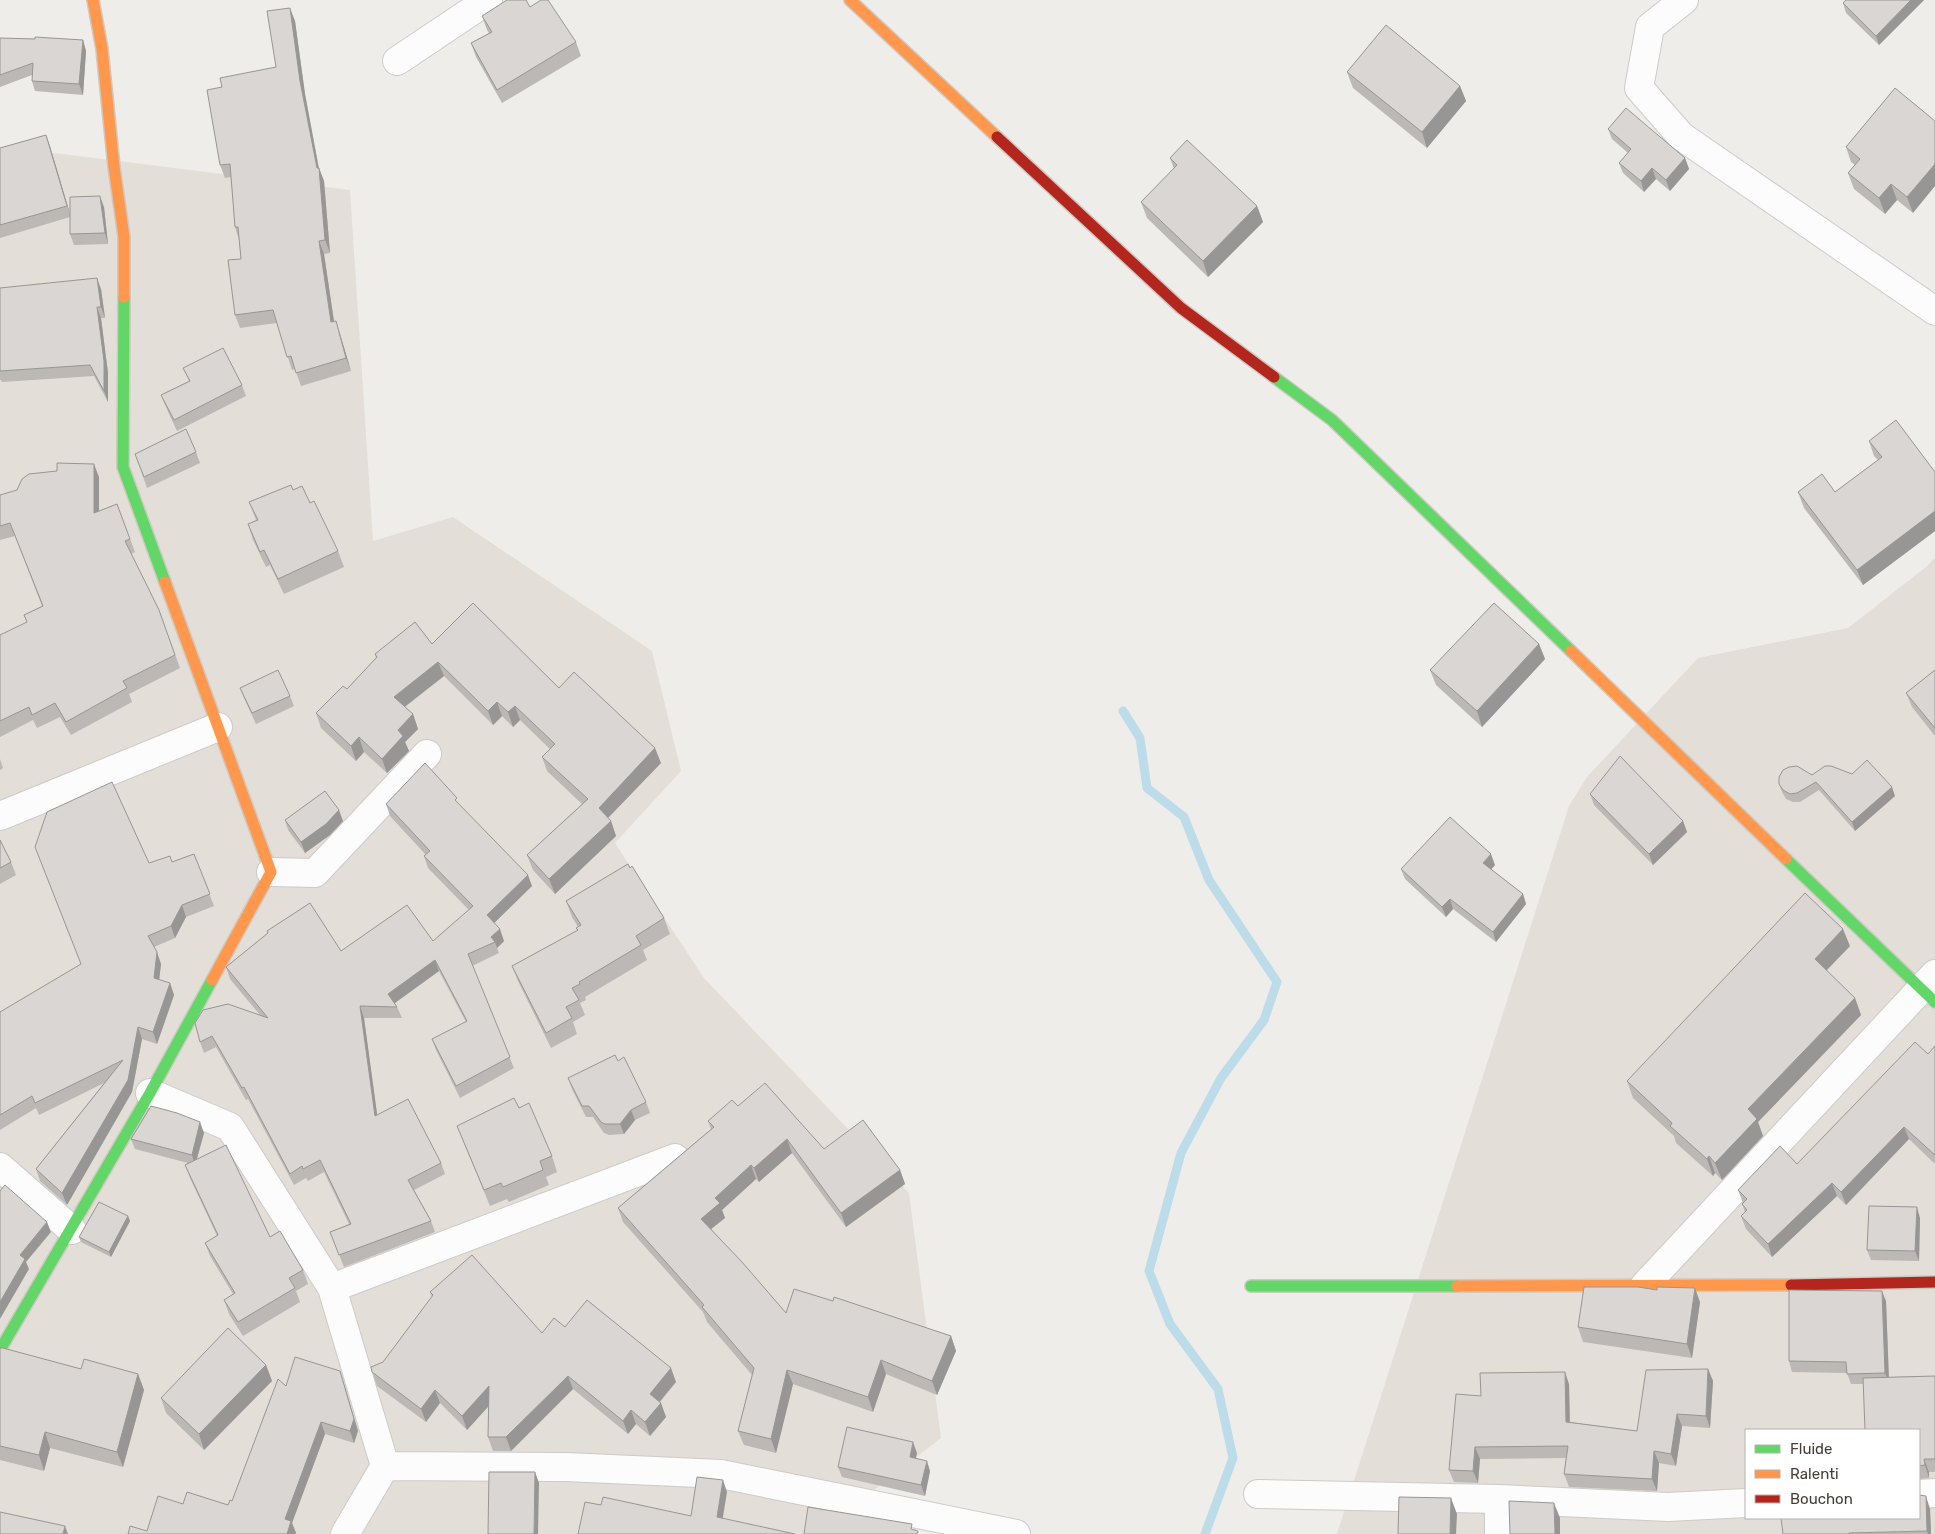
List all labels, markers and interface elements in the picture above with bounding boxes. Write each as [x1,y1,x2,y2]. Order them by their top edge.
legend [1745,1429,1920,1519]
text: Fluide [1790,1440,1832,1458]
text: Ralenti [1790,1465,1839,1483]
text: Bouchon [1790,1490,1853,1508]

